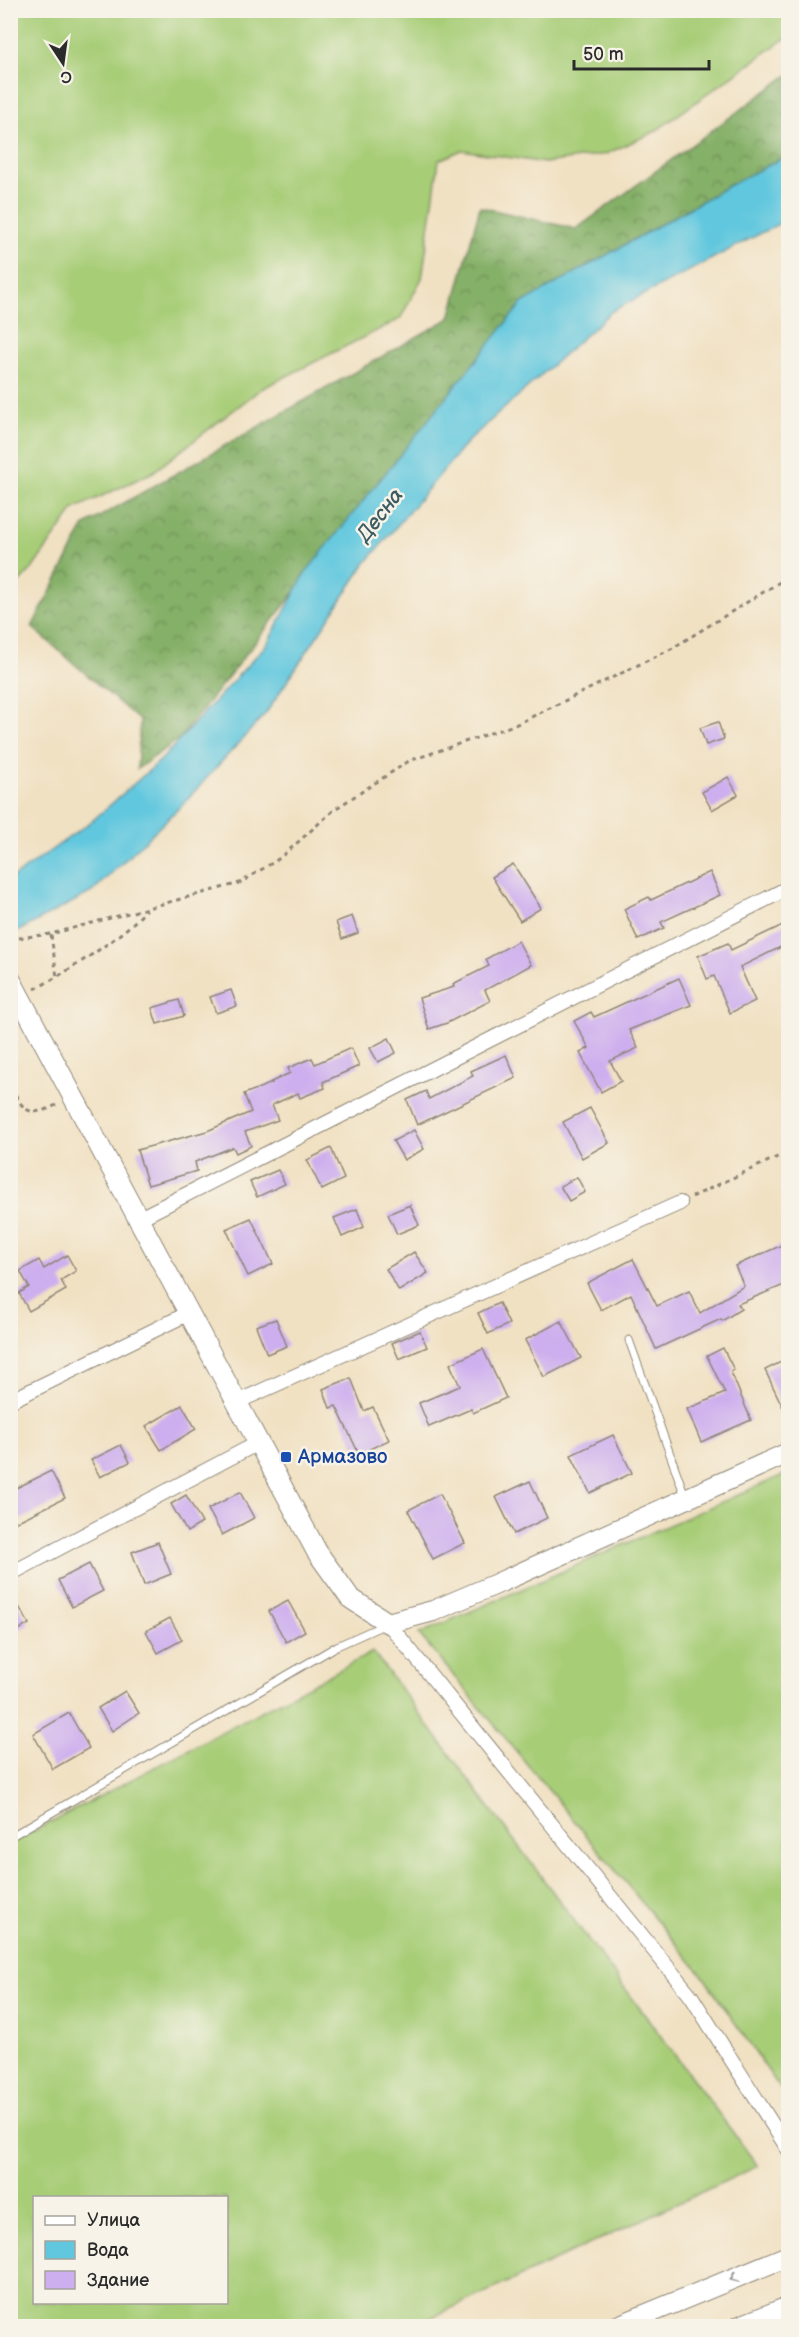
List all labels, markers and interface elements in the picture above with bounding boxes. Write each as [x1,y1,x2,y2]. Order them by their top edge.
north arrow [33,33,93,93]
scale bar [574,33,709,71]
text: 50 m [583,44,624,65]
text: С [58,66,74,87]
water label: Десна [350,483,409,548]
place label: Армазово [297,1445,387,1469]
marker: Армазово [279,1450,293,1464]
legend [33,2196,228,2304]
text: Улица [87,2210,141,2231]
text: Вода [87,2240,129,2261]
text: Здание [87,2270,149,2291]
one-way arrow [730,2271,741,2283]

